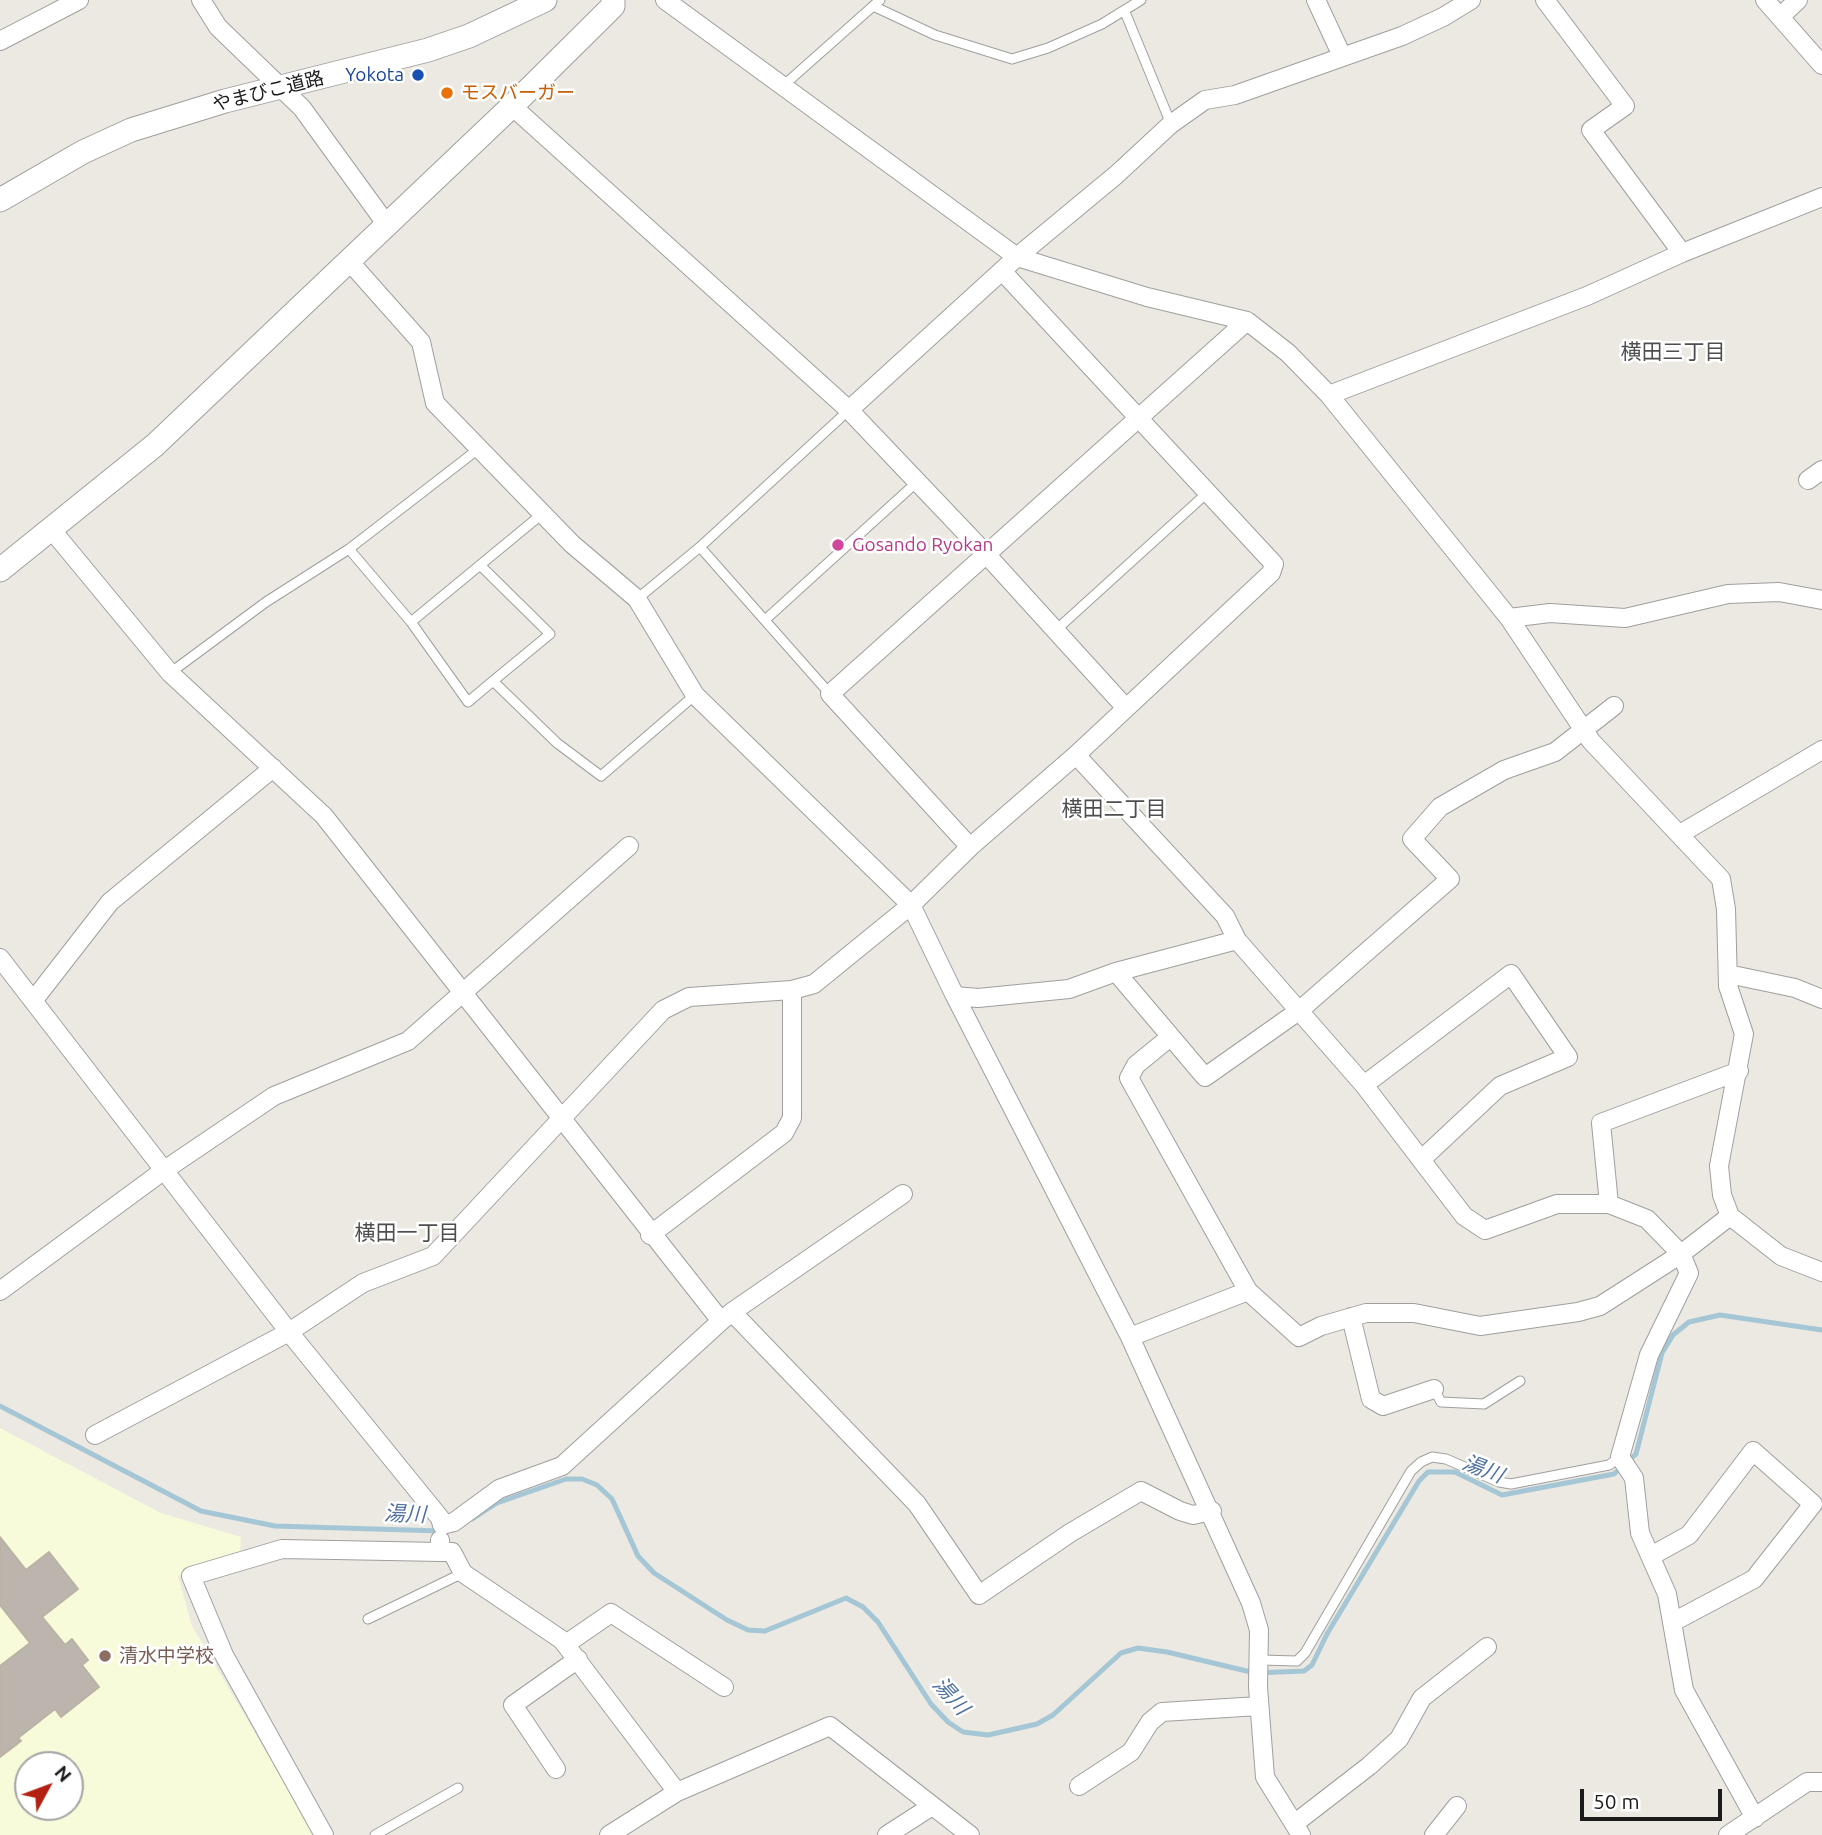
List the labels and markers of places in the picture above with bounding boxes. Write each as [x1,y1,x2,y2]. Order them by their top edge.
place label: Yokota [345,64,404,86]
marker: Yokota [410,67,426,83]
place label: モスバーガー [461,82,575,104]
marker: モスバーガー [439,85,455,101]
place label: Gosando Ryokan [852,534,993,556]
marker: Gosando Ryokan [830,537,846,553]
place label: 清水中学校 [119,1645,214,1667]
marker: 清水中学校 [97,1648,113,1664]

